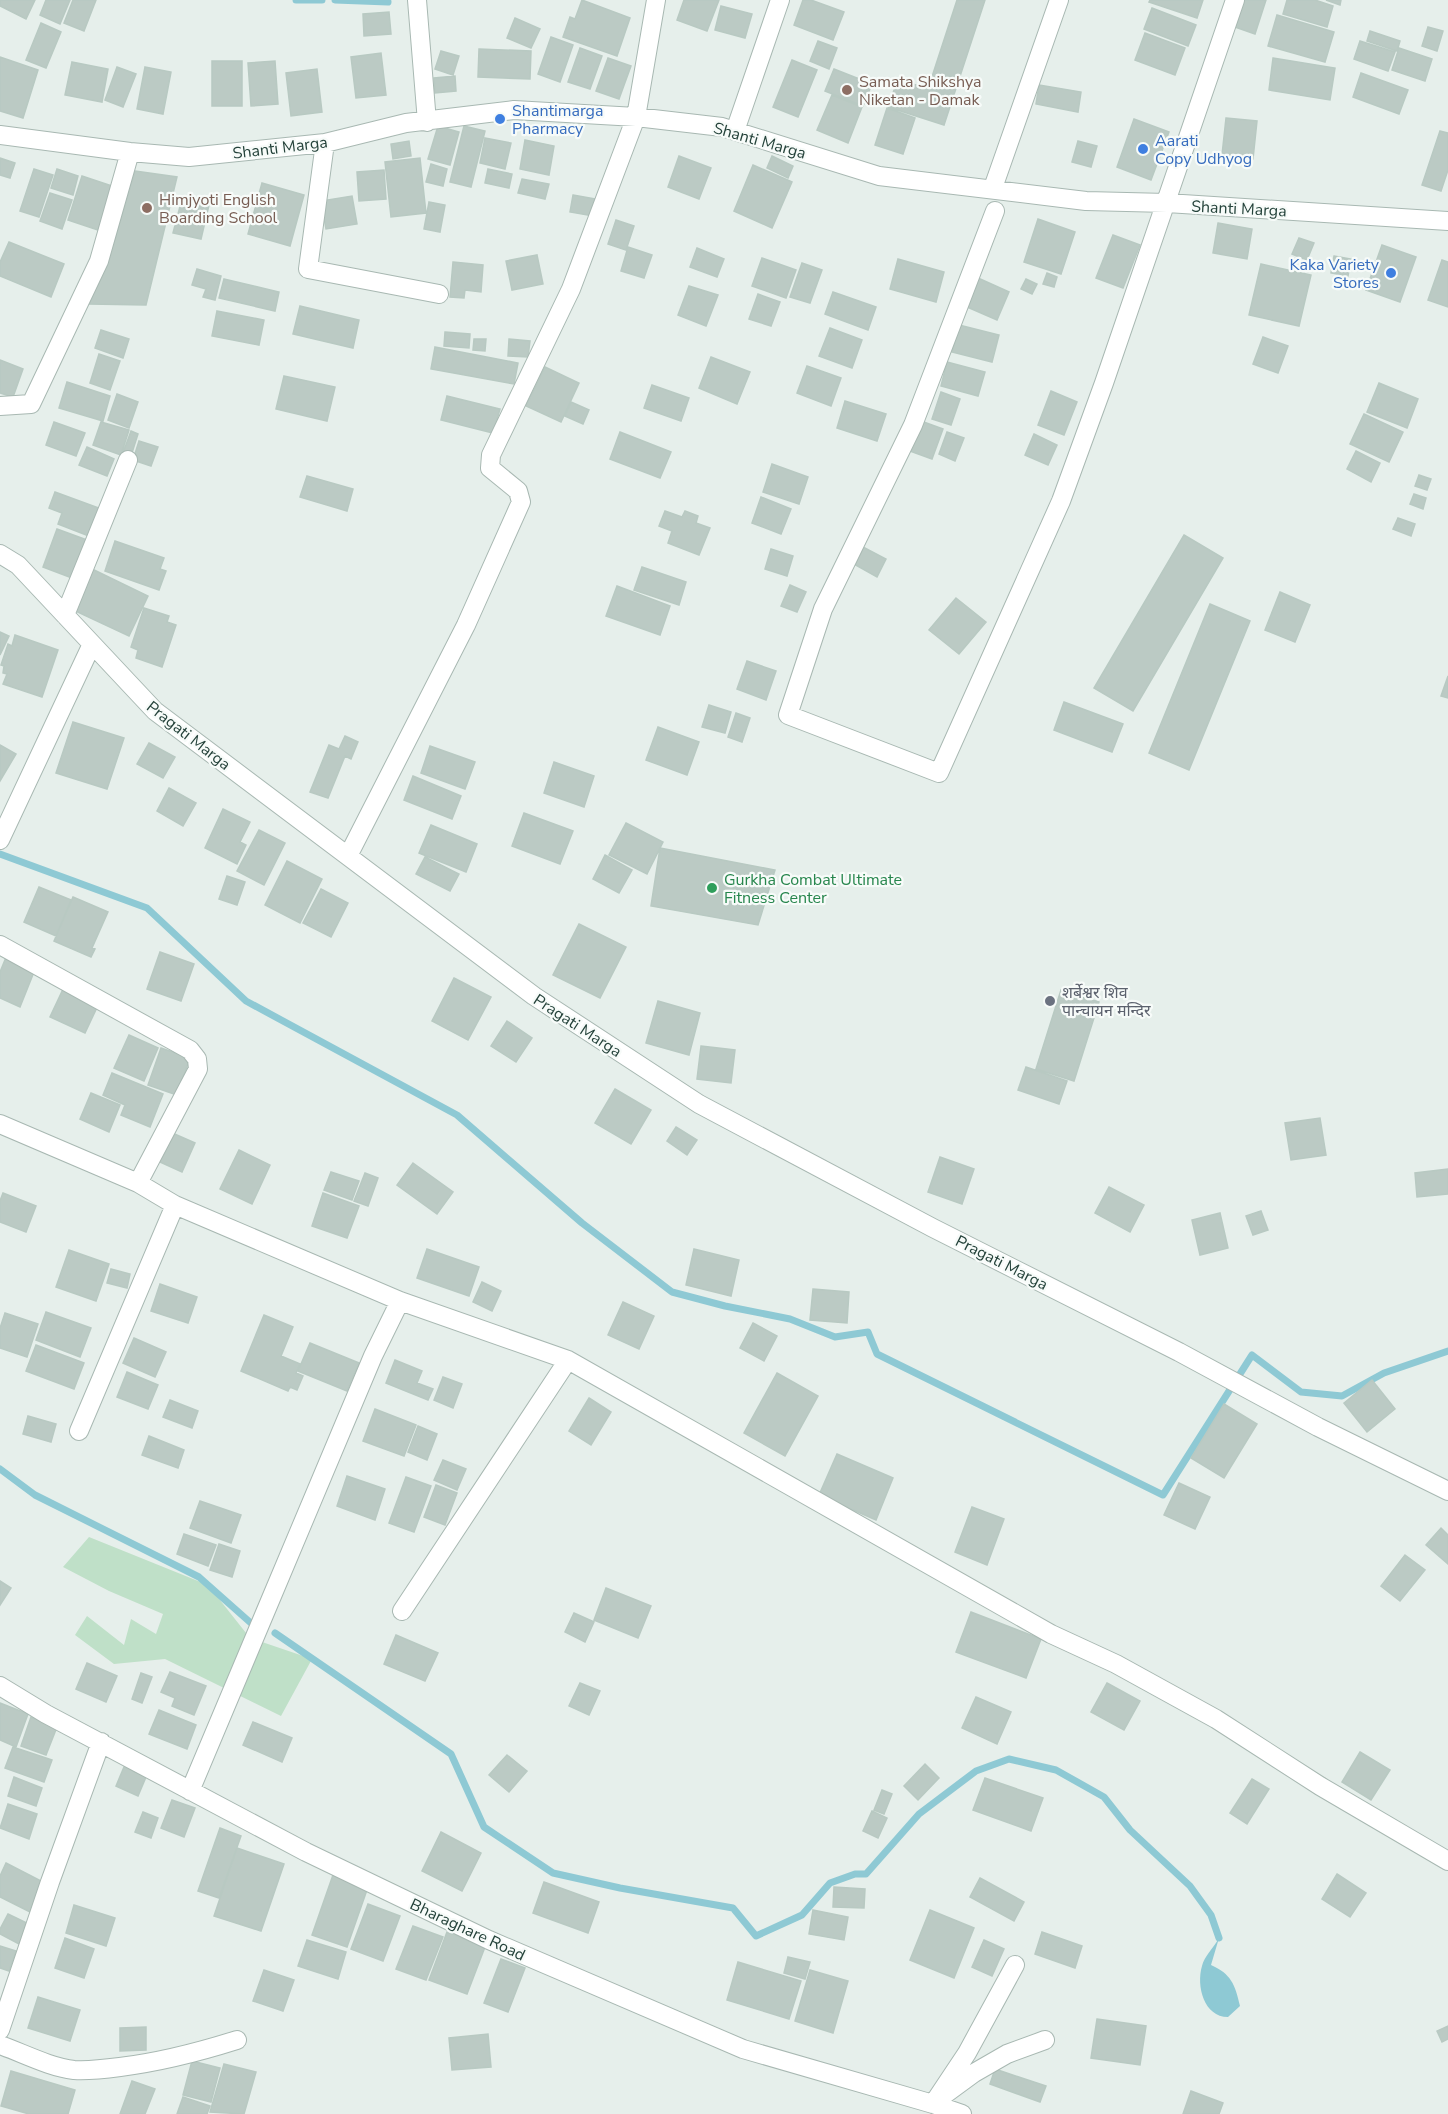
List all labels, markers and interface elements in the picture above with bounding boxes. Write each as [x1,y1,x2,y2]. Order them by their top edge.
place label: Samata Shikshya Niketan - Damak [859,71,981,111]
marker: Samata Shikshya Niketan - Damak [840,83,854,97]
place label: Shantimarga Pharmacy [512,100,603,140]
marker: Shantimarga Pharmacy [493,112,507,126]
street label: Shanti Marga [711,117,809,165]
place label: Aarati Copy Udhyog [1155,130,1252,170]
street label: Shanti Marga [231,131,329,165]
marker: Aarati Copy Udhyog [1136,142,1150,156]
place label: Himjyoti English Boarding School [159,189,278,229]
street label: Shanti Marga [1191,196,1287,222]
marker: Himjyoti English Boarding School [140,201,154,215]
place label: Kaka Variety Stores [1290,254,1380,294]
marker: Kaka Variety Stores [1384,266,1398,280]
street label: Pragati Marga [142,696,235,776]
place label: Gurkha Combat Ultimate Fitness Center [724,869,902,909]
marker: Gurkha Combat Ultimate Fitness Center [705,881,719,895]
place label: शर्बेश्वर शिव पान्चायन मन्दिर [1062,982,1151,1022]
street label: Pragati Marga [529,989,626,1063]
marker: शर्बेश्वर शिव पान्चायन मन्दिर [1043,994,1057,1008]
street label: Pragati Marga [952,1230,1052,1296]
street label: Bharaghare Road [406,1894,529,1966]

